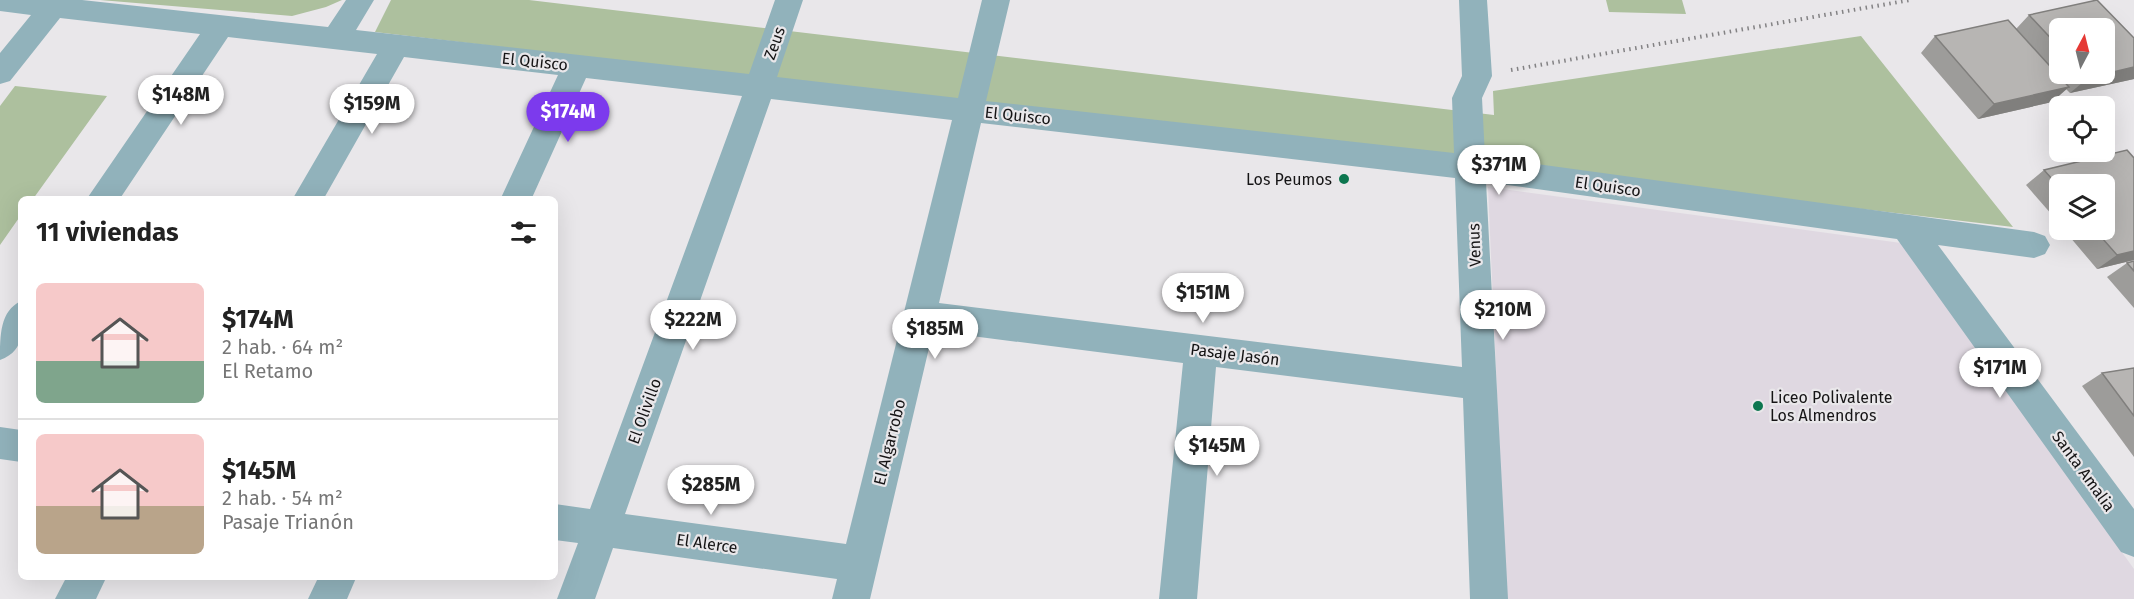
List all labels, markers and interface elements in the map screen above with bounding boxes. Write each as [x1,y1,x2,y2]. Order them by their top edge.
north arrow [2049,18,2115,84]
map controls [2049,18,2115,240]
street label: Zeus [760,24,789,62]
street label: El Quisco [501,49,569,74]
pin: $148M [139,75,223,126]
text: $148M [152,82,210,106]
pin: $159M [330,84,414,135]
text: $159M [344,91,400,115]
pin: $174M [526,92,610,143]
button: locate [2049,96,2115,162]
text: $174M [540,99,596,123]
street label: El Quisco [984,103,1052,128]
pin: $371M [1457,145,1541,196]
text: $371M [1471,152,1527,176]
place label: Los Peumos [1246,170,1332,189]
marker: Los Peumos [1337,172,1351,186]
street label: El Quisco [1574,172,1642,201]
button: layers [2049,174,2115,240]
icon: filters [507,216,540,249]
text: 11 viviendas [36,217,179,248]
street label: Venus [1464,223,1485,267]
pin: $151M [1161,273,1245,324]
text: $151M [1176,280,1230,304]
pin: $210M [1461,290,1545,341]
text: $210M [1474,297,1532,321]
pin: $222M [651,300,735,351]
text: $174M [222,304,294,335]
icon: home [84,307,156,379]
text: $222M [664,307,722,331]
pin: $185M [893,309,977,360]
text: $185M [906,316,964,340]
text: 2 hab. · 64 m² [222,335,343,359]
street label: Pasaje Jasón [1189,340,1281,369]
pin: $171M [1958,348,2042,399]
text: $171M [1973,355,2027,379]
text: El Retamo [222,359,313,383]
street label: El Olivillo [624,376,665,447]
place label: Liceo Polivalente Los Almendros [1770,388,1893,425]
street label: El Algarrobo [870,397,909,487]
marker: Liceo Polivalente Los Almendros [1751,399,1765,413]
pin: $145M [1175,426,1259,477]
street label: Santa Amalia [2048,427,2119,515]
text: $145M [1188,433,1246,457]
text: $145M [222,455,296,486]
icon: home [84,458,156,530]
pin: $285M [669,465,753,516]
text: $285M [681,472,741,496]
text: 2 hab. · 54 m² [222,486,343,510]
text: Pasaje Trianón [222,510,354,534]
street label: El Alerce [675,530,739,557]

